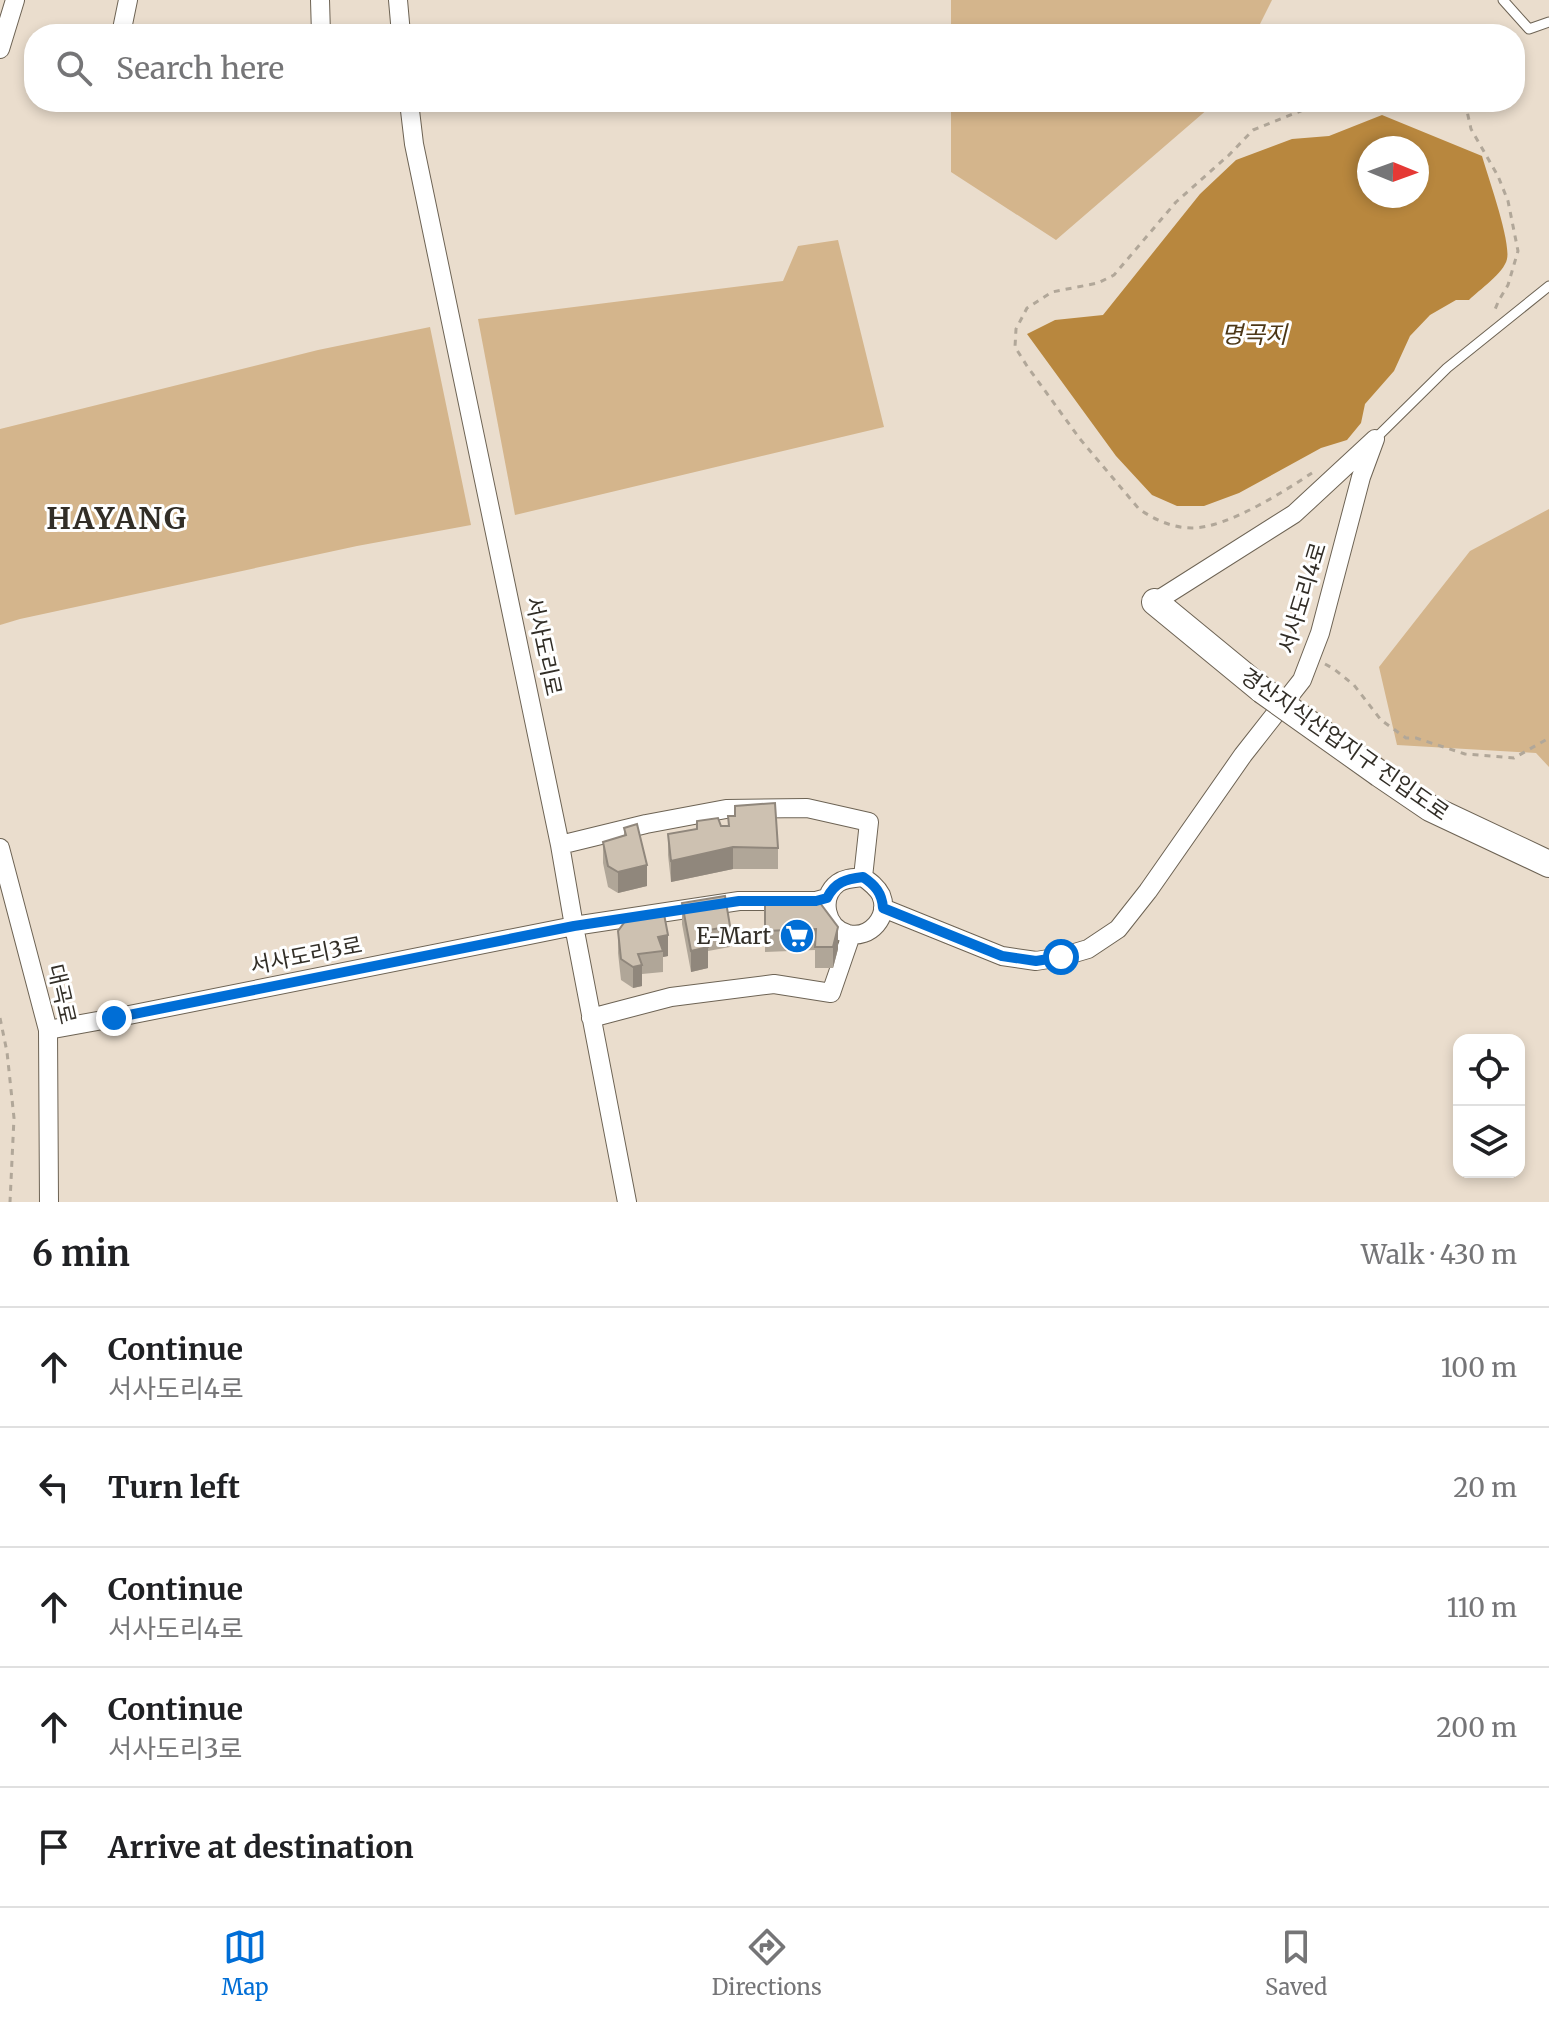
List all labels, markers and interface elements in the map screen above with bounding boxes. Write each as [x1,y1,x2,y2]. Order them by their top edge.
search box [24,24,1525,112]
icon: search [52,46,96,90]
text: Search here [116,49,284,87]
north arrow [1357,136,1429,208]
water label: 명곡지 [1221,319,1289,350]
district label: HAYANG [46,499,188,537]
street label: 서사도리4로 [1272,539,1332,657]
street label: 서사도리로 [520,594,568,698]
street label: 경산지식산업지구 진입도로 [1235,661,1455,827]
supermarket icon: E-Mart [778,917,816,955]
place label: E-Mart [696,922,771,950]
street label: 서사도리3로 [247,930,365,980]
route start [1043,939,1079,975]
street label: 대곡로 [42,961,82,1027]
route end [96,1000,132,1036]
map controls [1453,1034,1525,1178]
button: locate [1453,1034,1525,1106]
button: layers [1453,1106,1525,1178]
text: 6 min [32,1233,130,1275]
text: Walk · 430 m [1361,1238,1517,1271]
text: Continue [108,1330,243,1368]
icon: ahead [32,1345,76,1389]
text: 100 m [1441,1351,1517,1384]
text: 서사도리4로 [108,1372,244,1405]
icon: left [32,1465,76,1509]
text: Turn left [108,1468,240,1506]
text: 20 m [1453,1471,1517,1504]
text: Continue [108,1570,243,1608]
icon: ahead [32,1585,76,1629]
text: 110 m [1447,1591,1517,1624]
text: 서사도리4로 [108,1612,244,1645]
text: Continue [108,1690,243,1728]
icon: ahead [32,1705,76,1749]
text: 200 m [1436,1711,1517,1744]
text: 서사도리3로 [108,1732,243,1765]
icon: arrive [32,1825,76,1869]
text: Arrive at destination [108,1828,414,1866]
tab: Map [222,1925,269,2001]
tab: Directions [712,1925,822,2001]
tab: Saved [1265,1925,1327,2001]

